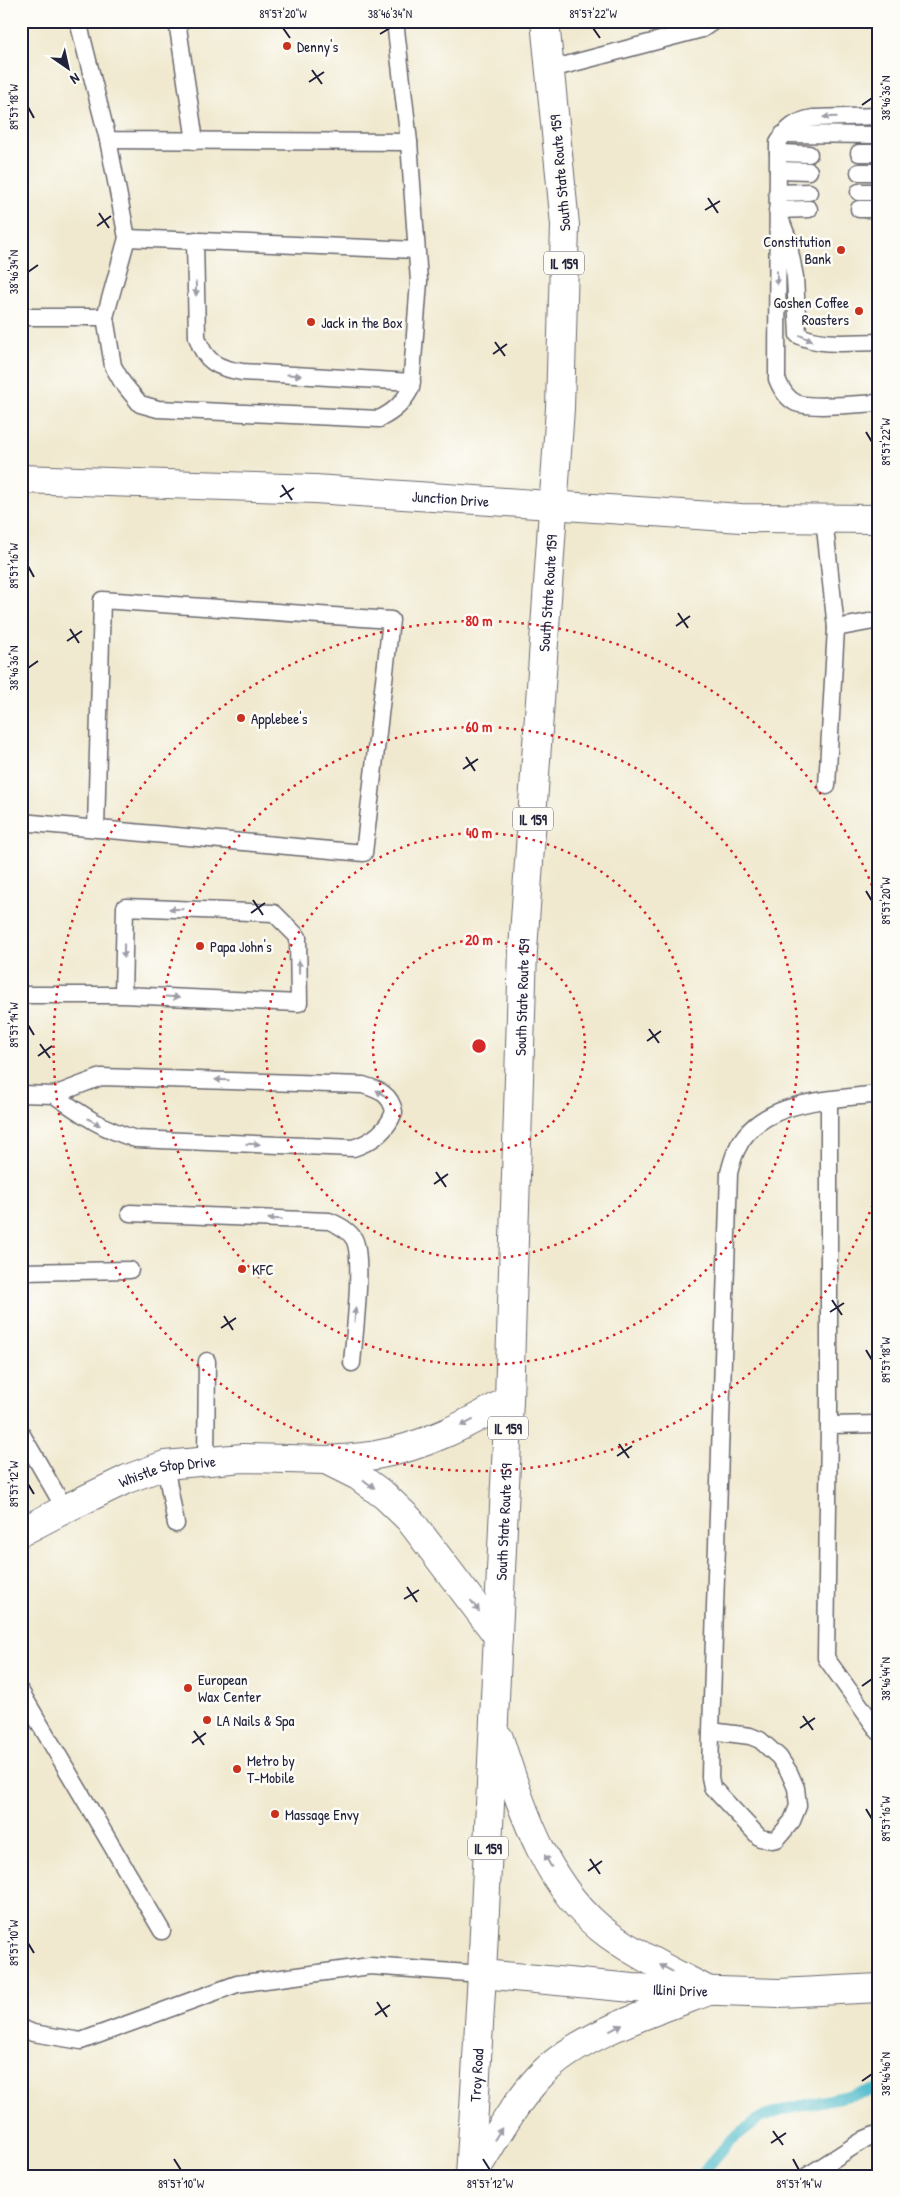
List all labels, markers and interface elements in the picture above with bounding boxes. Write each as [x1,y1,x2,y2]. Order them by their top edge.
text: 89°57'20"W [259,5,307,22]
text: 38°46'34"N [368,5,412,22]
text: 89°57'22"W [569,5,617,22]
place label: Denny's [297,36,338,57]
marker: Denny's [281,40,293,52]
north arrow [42,42,92,92]
text: N [67,69,84,89]
text: 38°46'36"N [877,76,894,120]
text: 89°57'18"W [5,83,22,130]
street label: South State Route 159 [544,113,576,232]
one-way arrow [822,113,838,121]
place label: Constitution Bank [763,231,831,269]
marker: Constitution Bank [835,244,847,256]
text: 38°46'34"N [5,250,22,294]
road number: IL 159 [544,252,584,274]
one-way arrow [773,270,781,286]
one-way arrow [192,281,200,297]
place label: Goshen Coffee Roasters [773,292,849,330]
marker: Goshen Coffee Roasters [853,305,865,317]
place label: Jack in the Box [321,312,403,333]
marker: Jack in the Box [305,316,317,328]
one-way arrow [798,334,813,342]
one-way arrow [286,372,302,380]
text: 89°57'22"W [877,418,894,466]
street label: Junction Drive [411,485,490,511]
street label: South State Route 159 [533,533,562,652]
text: 89°57'16"W [5,543,22,589]
text: 80 m [466,610,492,631]
text: 38°46'36"N [5,646,22,690]
place label: Applebee's [251,708,308,729]
marker: Applebee's [235,712,247,724]
text: 60 m [466,716,492,737]
road number: IL 159 [513,808,553,831]
text: 40 m [466,822,492,843]
text: 89°57'20"W [877,877,894,925]
one-way arrow [167,905,183,913]
text: 20 m [465,929,493,950]
place label: Papa John's [210,936,272,957]
street label: South State Route 159 [509,937,534,1056]
marker: Papa John's [194,940,206,952]
one-way arrow [120,943,128,959]
one-way arrow [295,959,303,975]
one-way arrow [164,993,180,1001]
text: 89°57'14"W [5,1002,22,1048]
centre of rings [470,1037,488,1055]
one-way arrow [214,1076,230,1084]
one-way arrow [375,1089,389,1098]
one-way arrow [87,1118,101,1127]
one-way arrow [245,1140,261,1148]
one-way arrow [266,1215,282,1223]
place label: KFC [252,1259,274,1280]
marker: KFC [236,1263,248,1275]
one-way arrow [352,1306,360,1322]
text: 89°57'18"W [877,1336,894,1383]
road number: IL 159 [488,1416,528,1440]
one-way arrow [460,1420,474,1428]
street label: Whistle Stop Drive [115,1450,217,1492]
text: 89°57'12"W [5,1460,22,1507]
street label: South State Route 159 [490,1462,517,1581]
one-way arrow [362,1479,376,1489]
one-way arrow [470,1599,480,1613]
text: 38°46'44"N [877,1657,894,1701]
place label: European Wax Center [198,1669,261,1707]
marker: European Wax Center [182,1682,194,1694]
place label: LA Nails & Spa [217,1710,294,1731]
marker: LA Nails & Spa [201,1714,213,1726]
place label: Metro by T-Mobile [247,1750,295,1788]
marker: Metro by T-Mobile [231,1763,243,1775]
text: 89°57'16"W [877,1796,894,1842]
place label: Massage Envy [285,1804,359,1825]
marker: Massage Envy [269,1808,281,1820]
road number: IL 159 [468,1836,508,1860]
one-way arrow [543,1855,552,1868]
text: 89°57'10"W [5,1919,22,1966]
one-way arrow [659,1964,673,1972]
street label: Illini Drive [652,1978,708,2001]
one-way arrow [609,2024,624,2032]
street label: Troy Road [464,2048,488,2102]
text: 38°46'46"N [877,2052,894,2096]
one-way arrow [494,2128,503,2141]
text: 89°57'10"W [158,2175,205,2192]
text: 89°57'12"W [467,2175,514,2192]
text: 89°57'14"W [776,2175,822,2192]

